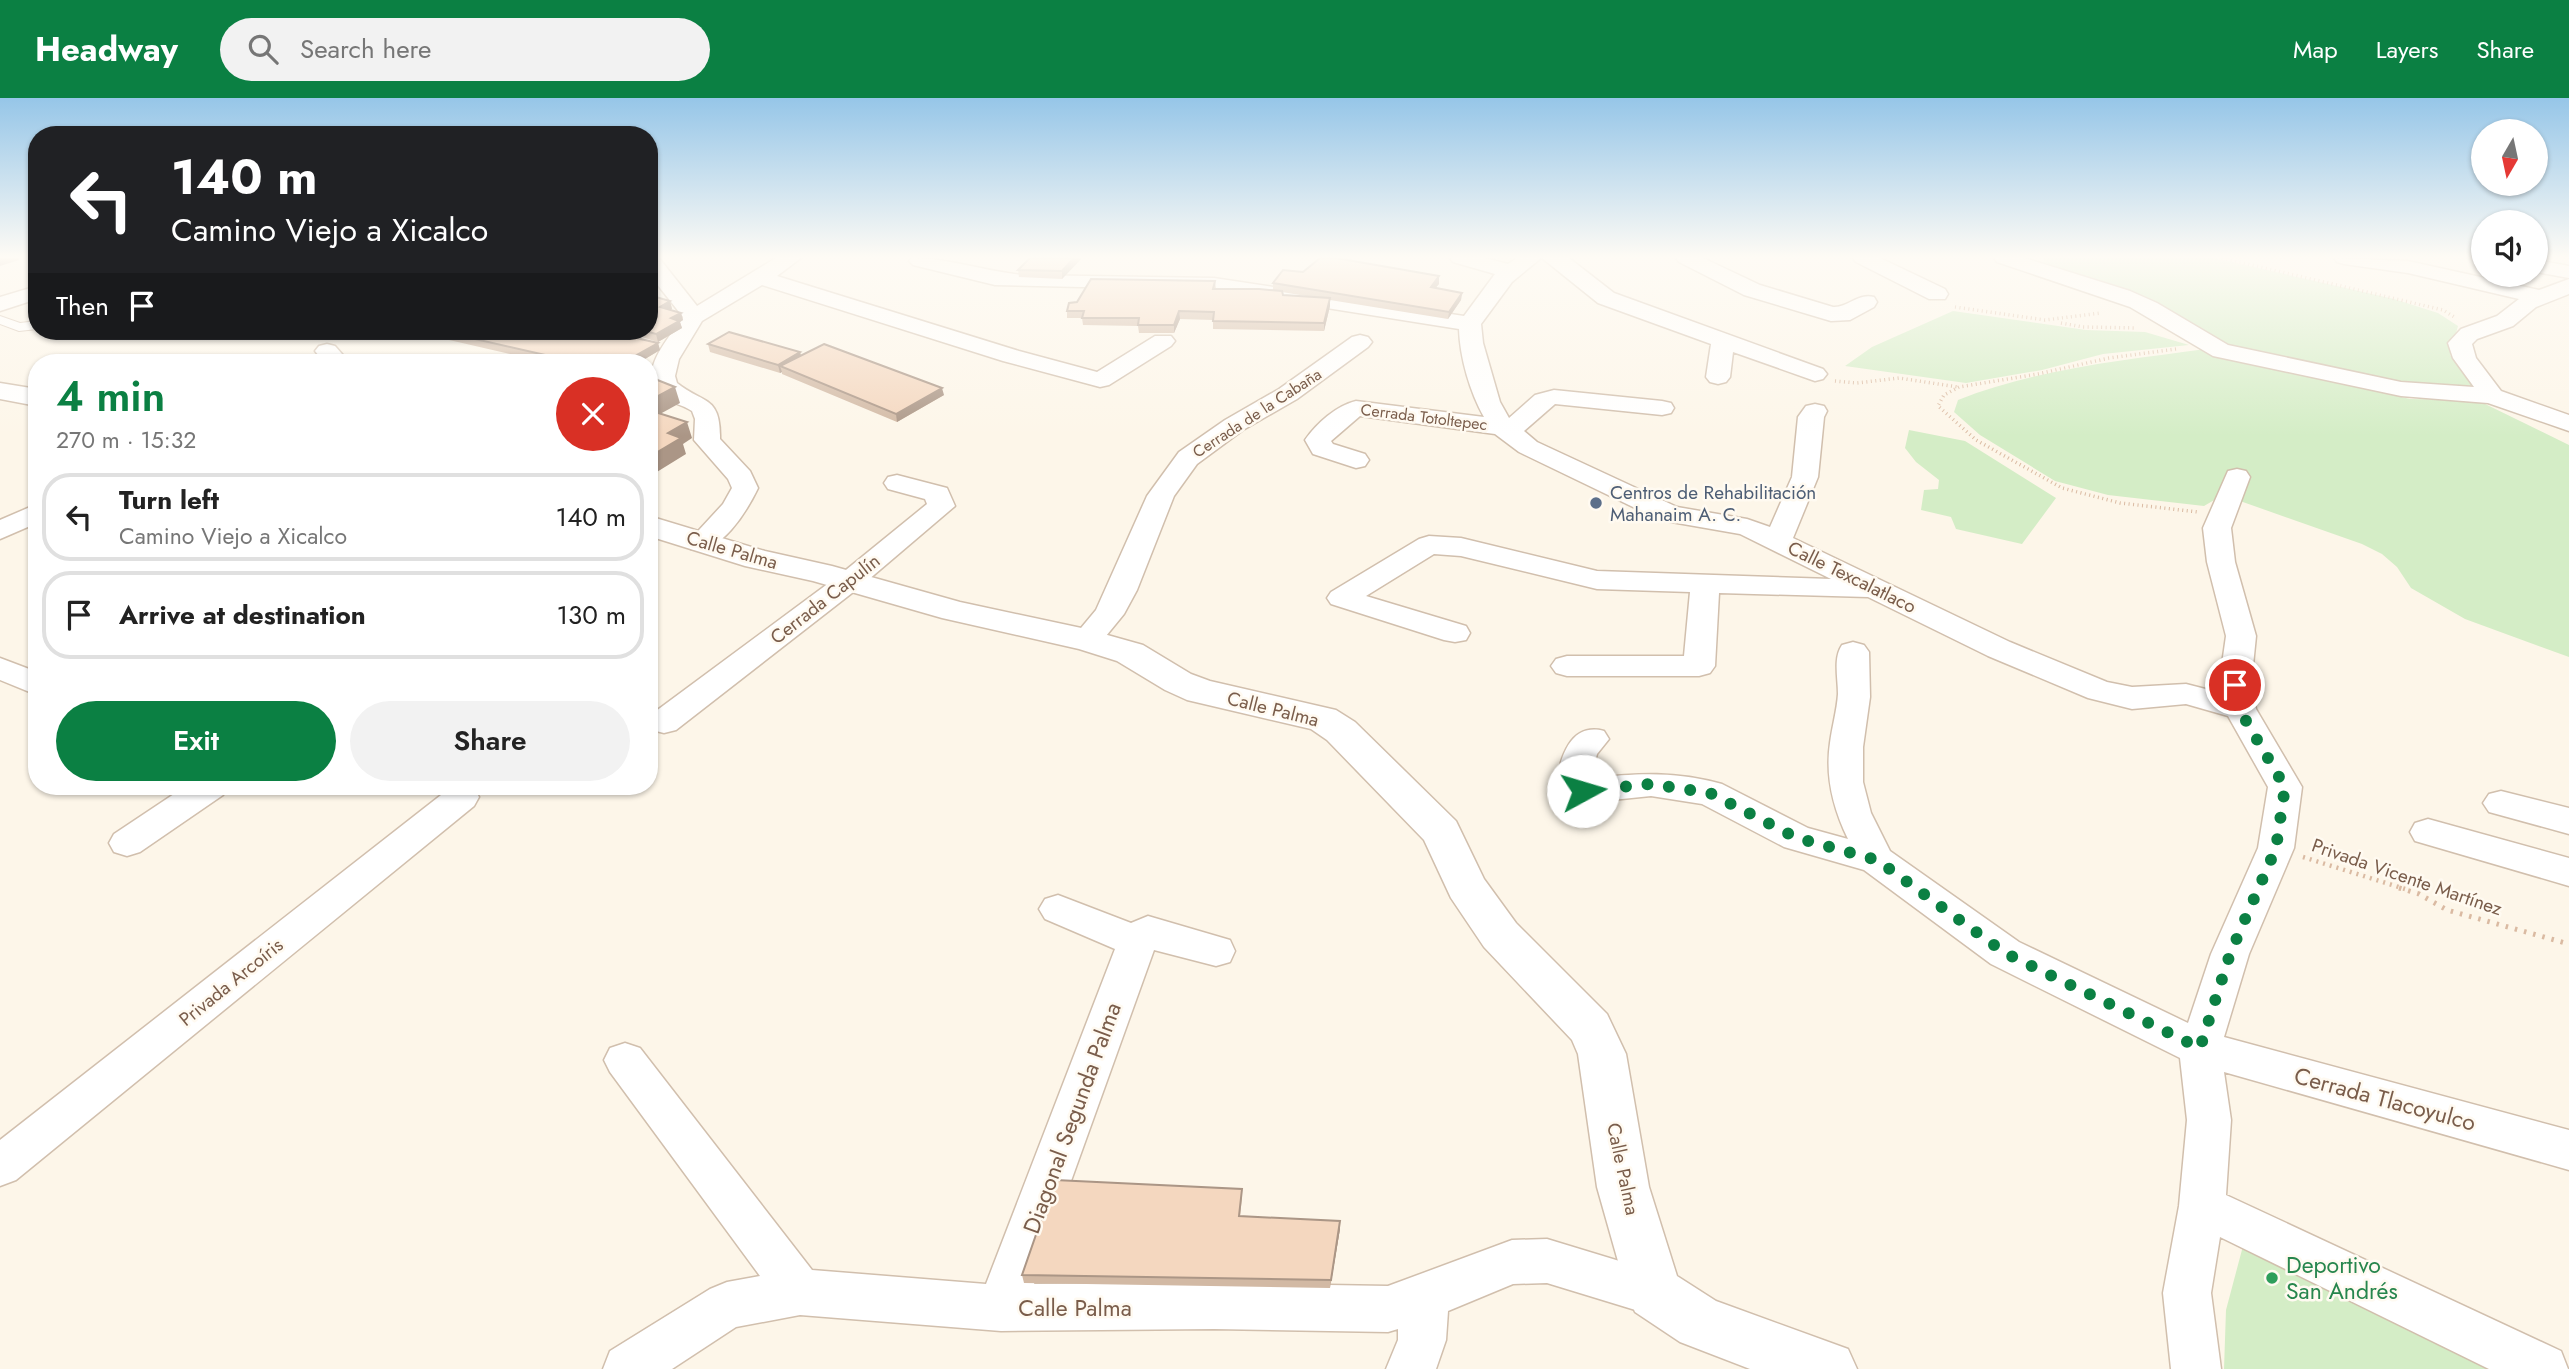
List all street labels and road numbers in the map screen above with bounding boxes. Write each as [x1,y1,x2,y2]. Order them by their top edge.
street label: Cerrada de la Cabaña [1188,363,1326,463]
street label: Cerrada Totoltepec [1359,398,1489,436]
street label: Calle Palma [683,524,781,576]
street label: Calle Texcalatlaco [1783,534,1921,620]
street label: Cerrada Capulín [764,547,886,651]
street label: Calle Palma [1224,685,1322,733]
street label: Privada Vicente Martínez [2308,832,2506,922]
street label: Privada Arcoíris [173,931,289,1032]
street label: Diagonal Segunda Palma [1014,998,1130,1238]
street label: Cerrada Tlacoyulco [2290,1058,2480,1140]
street label: Calle Palma [1600,1120,1646,1218]
street label: Calle Palma [1018,1291,1132,1325]

